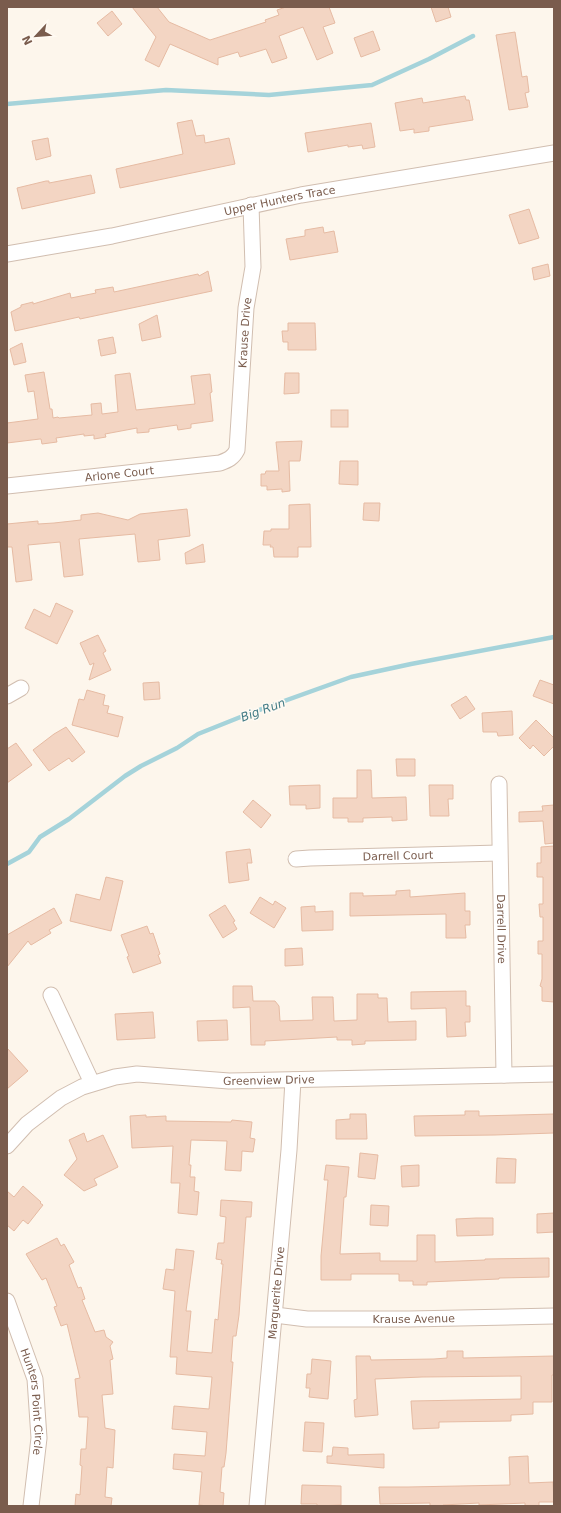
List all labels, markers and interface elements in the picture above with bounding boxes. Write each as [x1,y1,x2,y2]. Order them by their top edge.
north arrow [16,16,56,56]
text: N [20,33,35,47]
street label: Upper Hunters Trace [223,183,337,218]
street label: Krause Drive [236,296,255,368]
street label: Arlone Court [84,464,155,485]
water label: Big Run [239,695,287,725]
street label: Darrell Court [363,849,434,864]
street label: Darrell Drive [494,894,508,964]
street label: Greenview Drive [222,1073,315,1088]
street label: Marguerite Drive [266,1246,287,1340]
street label: Krause Avenue [373,1312,455,1326]
street label: Hunters Point Circle [17,1347,45,1456]

